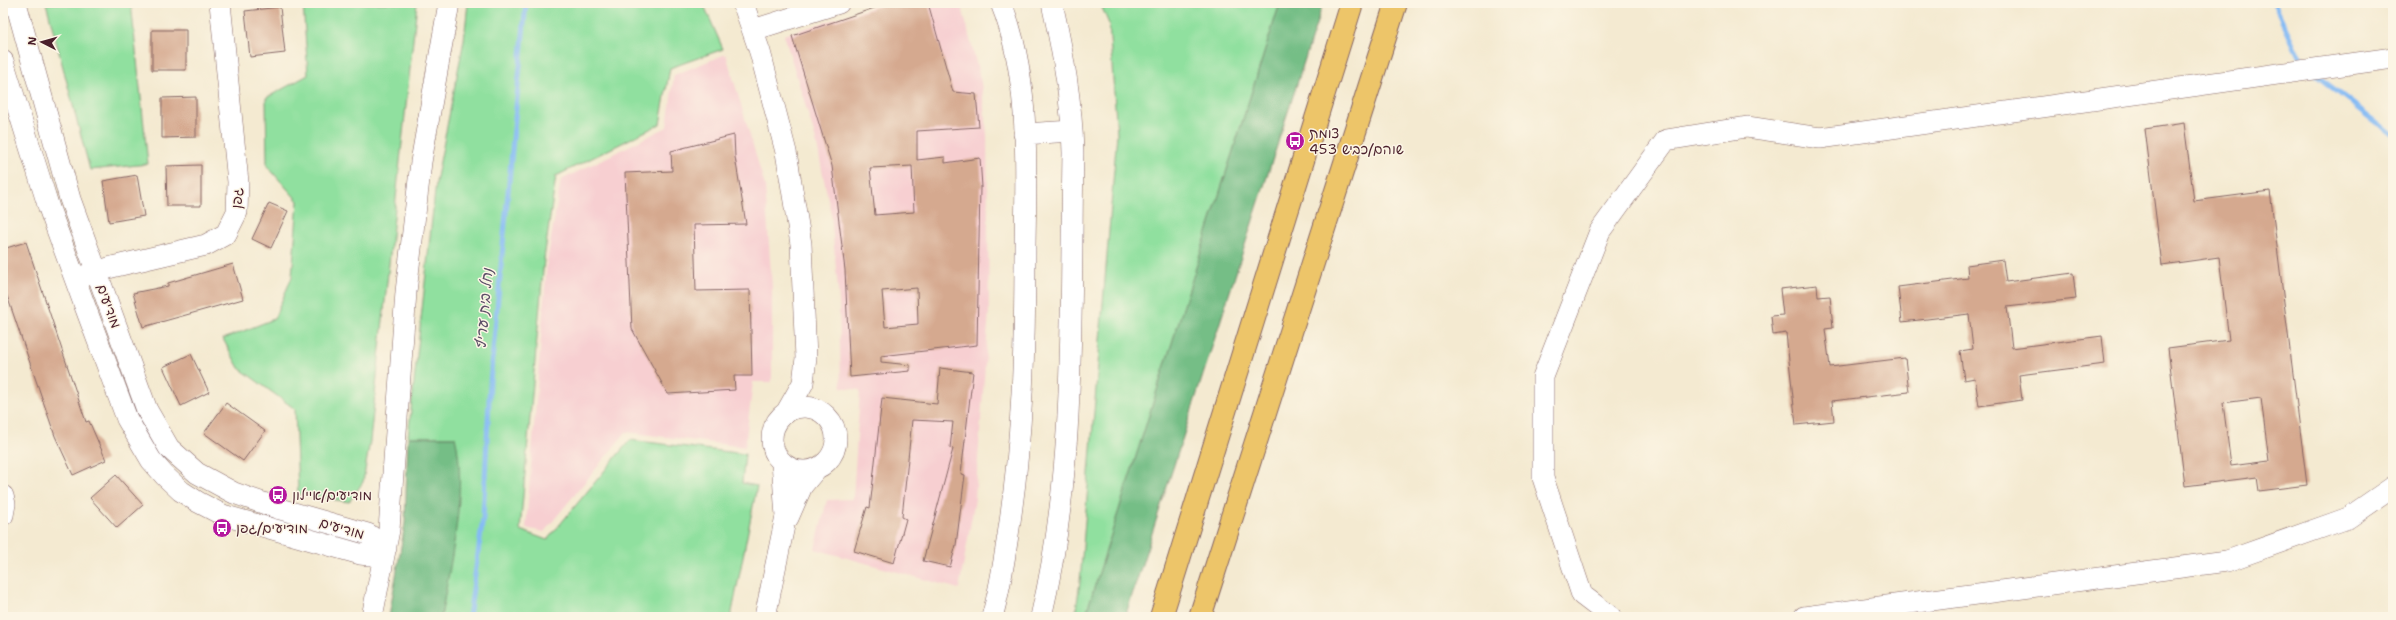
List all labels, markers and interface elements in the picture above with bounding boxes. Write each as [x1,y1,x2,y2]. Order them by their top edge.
north arrow [22,22,62,62]
text: N [25,36,40,46]
place label: צומת שוהם/כביש 453 [1309,124,1404,158]
bus stop icon: צומת שוהם/כביש 453 [1284,130,1306,152]
street label: גפן [227,186,247,209]
water label: נחל בית עריף [471,266,498,350]
street label: מודיעים [93,281,125,331]
bus stop icon: מודיעים/איילון [267,484,289,506]
place label: מודיעים/איילון [292,486,372,504]
street label: מודיעים [317,513,367,543]
bus stop icon: מודיעים/גפן [211,517,233,539]
place label: מודיעים/גפן [236,519,308,537]

